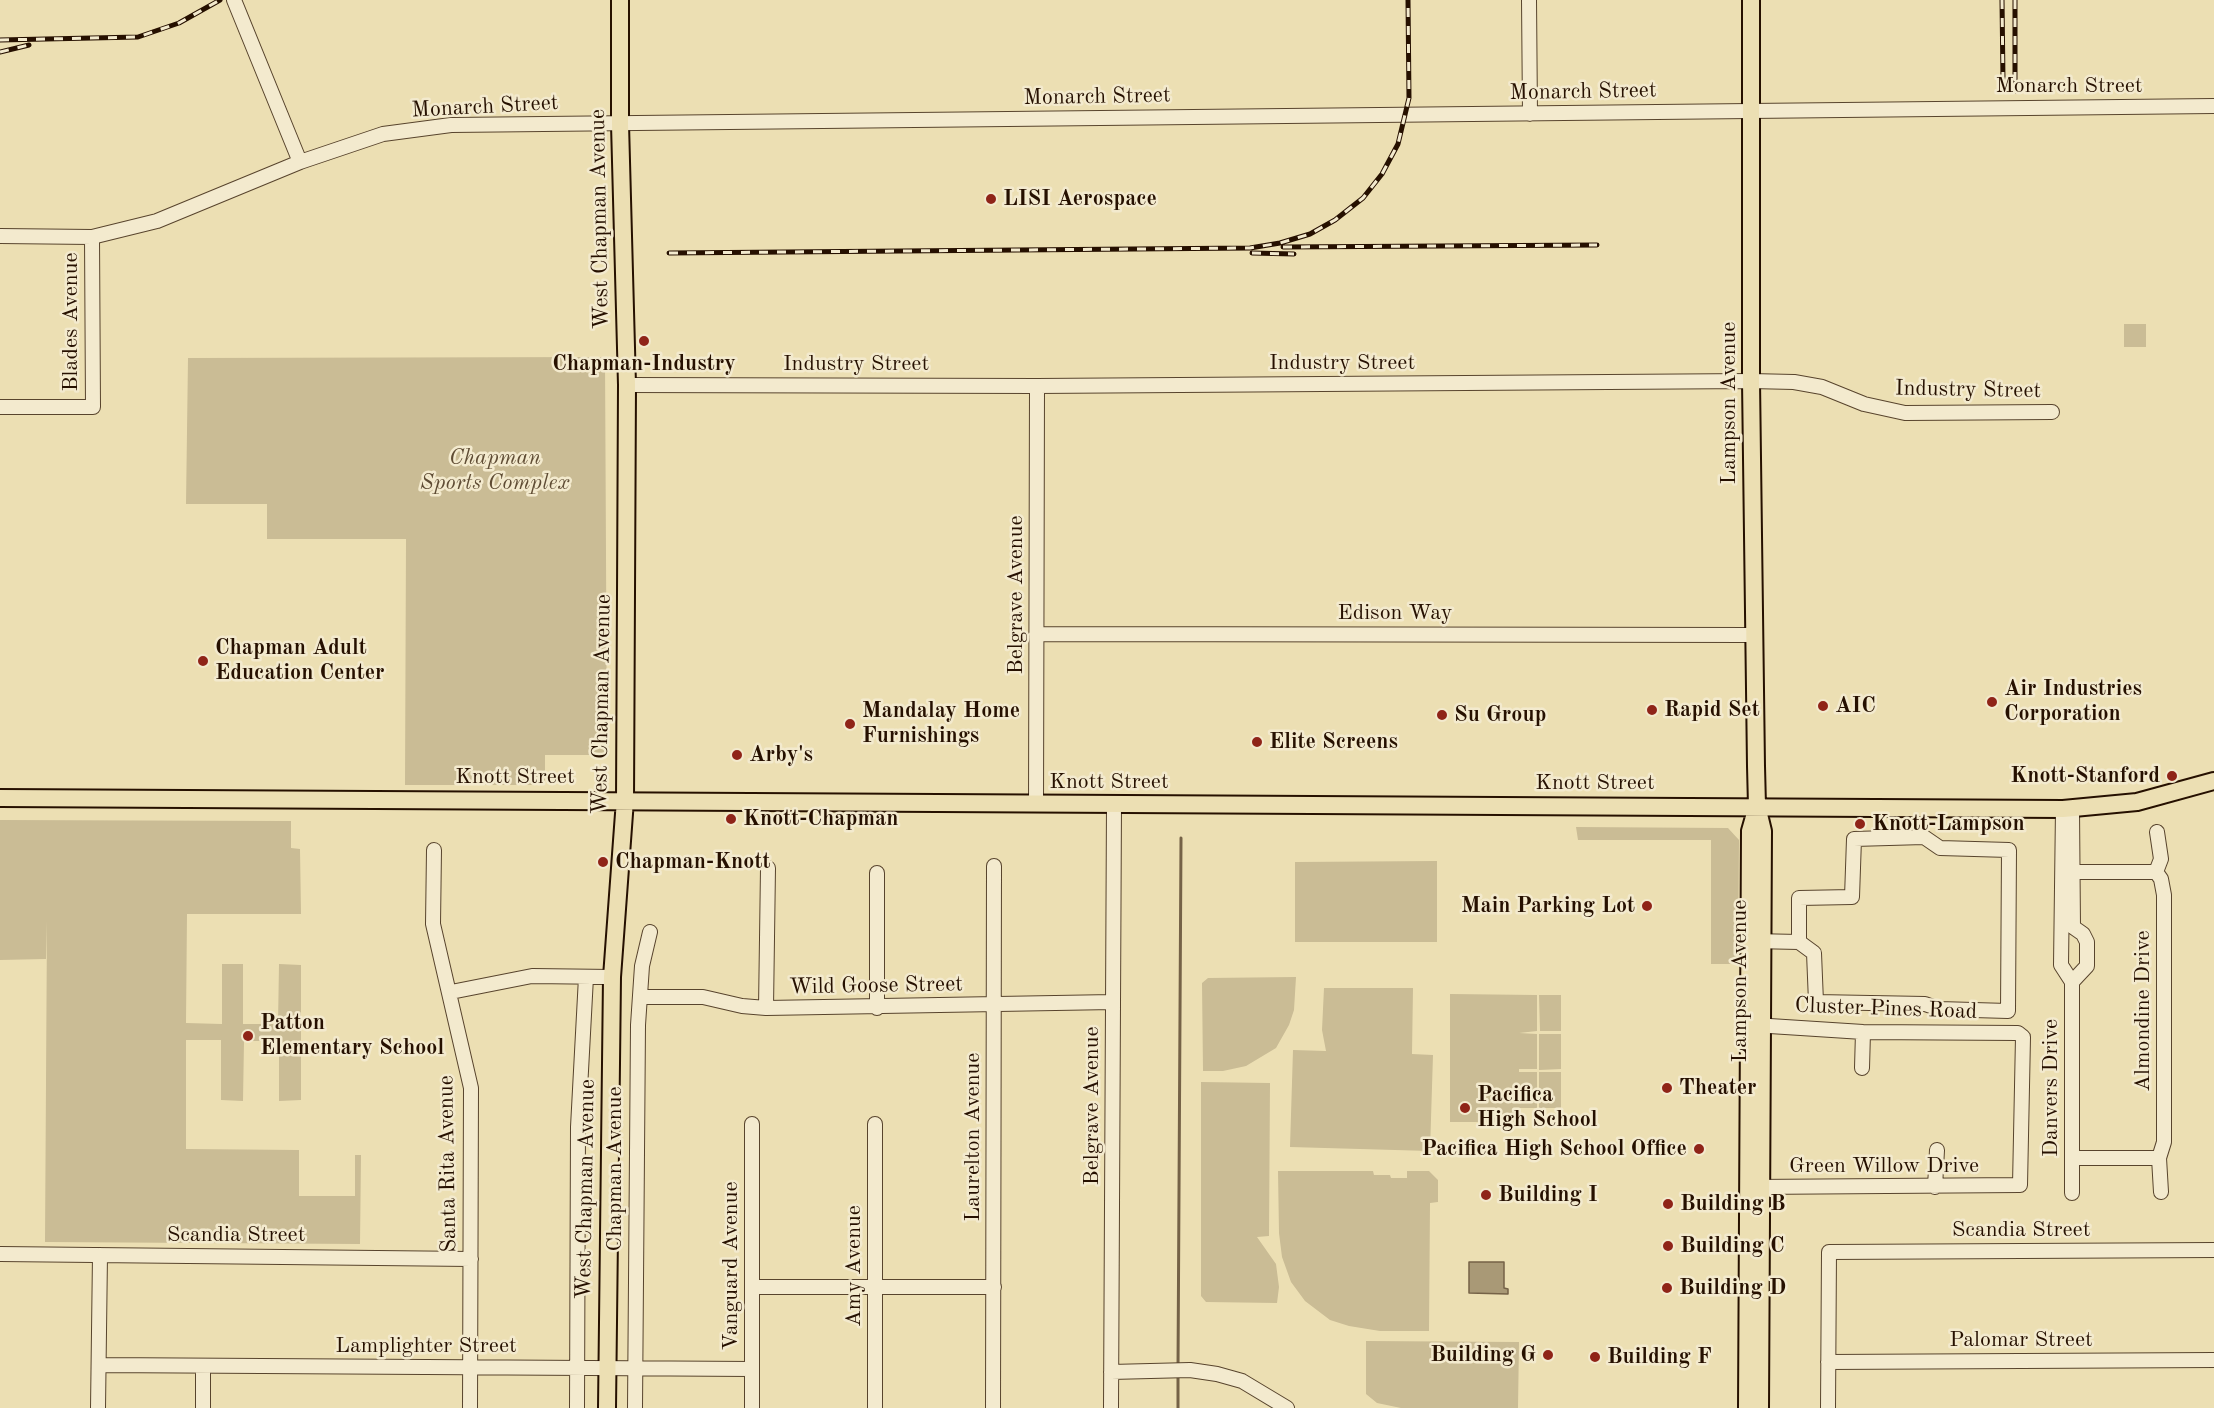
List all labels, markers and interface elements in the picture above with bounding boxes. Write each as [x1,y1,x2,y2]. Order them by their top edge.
street label: Monarch Street [1995,73,2143,99]
street label: Monarch Street [1509,78,1657,106]
street label: Monarch Street [1023,83,1171,111]
street label: Monarch Street [411,90,559,124]
street label: West Chapman Avenue [585,109,615,329]
place label: LISI Aerospace [1003,186,1157,212]
marker: LISI Aerospace [984,192,998,206]
street label: Blades Avenue [58,252,84,392]
street label: Lampson Avenue [1716,322,1742,484]
marker: Chapman-Industry [637,334,651,348]
street label: Industry Street [1269,350,1415,376]
place label: Chapman-Industry [552,351,736,377]
street label: Industry Street [783,351,929,377]
street label: Industry Street [1895,376,2041,404]
park label: Chapman Sports Complex [420,445,570,496]
street label: Belgrave Avenue [1003,515,1029,675]
street label: West Chapman Avenue [587,594,617,814]
street label: Edison Way [1337,600,1453,626]
place label: Chapman Adult Education Center [215,635,385,686]
marker: Chapman Adult Education Center [196,654,210,668]
place label: Air Industries Corporation [2004,676,2142,728]
place label: AIC [1835,693,1876,719]
marker: Air Industries Corporation [1985,695,1999,709]
place label: Rapid Set [1664,697,1760,723]
place label: Mandalay Home Furnishings [862,698,1020,750]
marker: AIC [1816,699,1830,713]
place label: Su Group [1454,702,1546,728]
marker: Rapid Set [1645,703,1659,717]
marker: Su Group [1435,708,1449,722]
marker: Mandalay Home Furnishings [843,717,857,731]
place label: Elite Screens [1269,729,1398,755]
marker: Elite Screens [1250,735,1264,749]
place label: Arby's [749,742,813,768]
marker: Arby's [730,748,744,762]
place label: Knott-Stanford [2010,763,2160,789]
street label: Knott Street [455,764,575,790]
street label: Knott Street [1049,769,1169,795]
marker: Knott-Stanford [2165,769,2179,783]
street label: Knott Street [1535,770,1655,796]
place label: Knott-Chapman [743,806,898,832]
place label: Knott-Lampson [1872,811,2025,837]
marker: Knott-Chapman [724,812,738,826]
marker: Knott-Lampson [1853,817,1867,831]
place label: Chapman-Knott [615,849,770,875]
marker: Chapman-Knott [596,855,610,869]
place label: Main Parking Lot [1461,893,1635,919]
marker: Main Parking Lot [1640,899,1654,913]
street label: Lampson Avenue [1727,900,1753,1062]
street label: Almondine Drive [2130,930,2156,1092]
street label: Wild Goose Street [789,971,963,1001]
street label: Cluster Pines Road [1794,993,1978,1025]
place label: Patton Elementary School [260,1010,444,1062]
street label: Danvers Drive [2038,1019,2064,1157]
street label: Belgrave Avenue [1079,1026,1105,1186]
marker: Patton Elementary School [241,1029,255,1043]
street label: Laurelton Avenue [960,1053,986,1221]
street label: Santa Rita Avenue [433,1075,463,1253]
place label: Theater [1679,1075,1757,1101]
street label: West Chapman Avenue [571,1079,601,1299]
marker: Theater [1660,1081,1674,1095]
place label: Pacifica High School [1477,1082,1598,1134]
street label: Chapman Avenue [602,1086,628,1252]
marker: Pacifica High School [1458,1101,1472,1115]
place label: Pacifica High School Office [1421,1136,1687,1162]
marker: Pacifica High School Office [1692,1142,1706,1156]
street label: Green Willow Drive [1789,1153,1979,1179]
street label: Vanguard Avenue [718,1181,744,1351]
place label: Building I [1498,1182,1598,1208]
marker: Building I [1479,1188,1493,1202]
place label: Building B [1680,1191,1786,1217]
marker: Building B [1661,1197,1675,1211]
street label: Amy Avenue [841,1205,867,1327]
street label: Scandia Street [1952,1217,2090,1243]
street label: Scandia Street [167,1222,305,1248]
place label: Building C [1680,1233,1784,1259]
marker: Building C [1661,1239,1675,1253]
place label: Building D [1679,1275,1786,1301]
marker: Building D [1660,1281,1674,1295]
street label: Palomar Street [1949,1327,2093,1353]
street label: Lamplighter Street [335,1333,517,1359]
place label: Building G [1430,1342,1536,1368]
place label: Building F [1607,1344,1712,1370]
marker: Building G [1541,1348,1555,1362]
marker: Building F [1588,1350,1602,1364]

